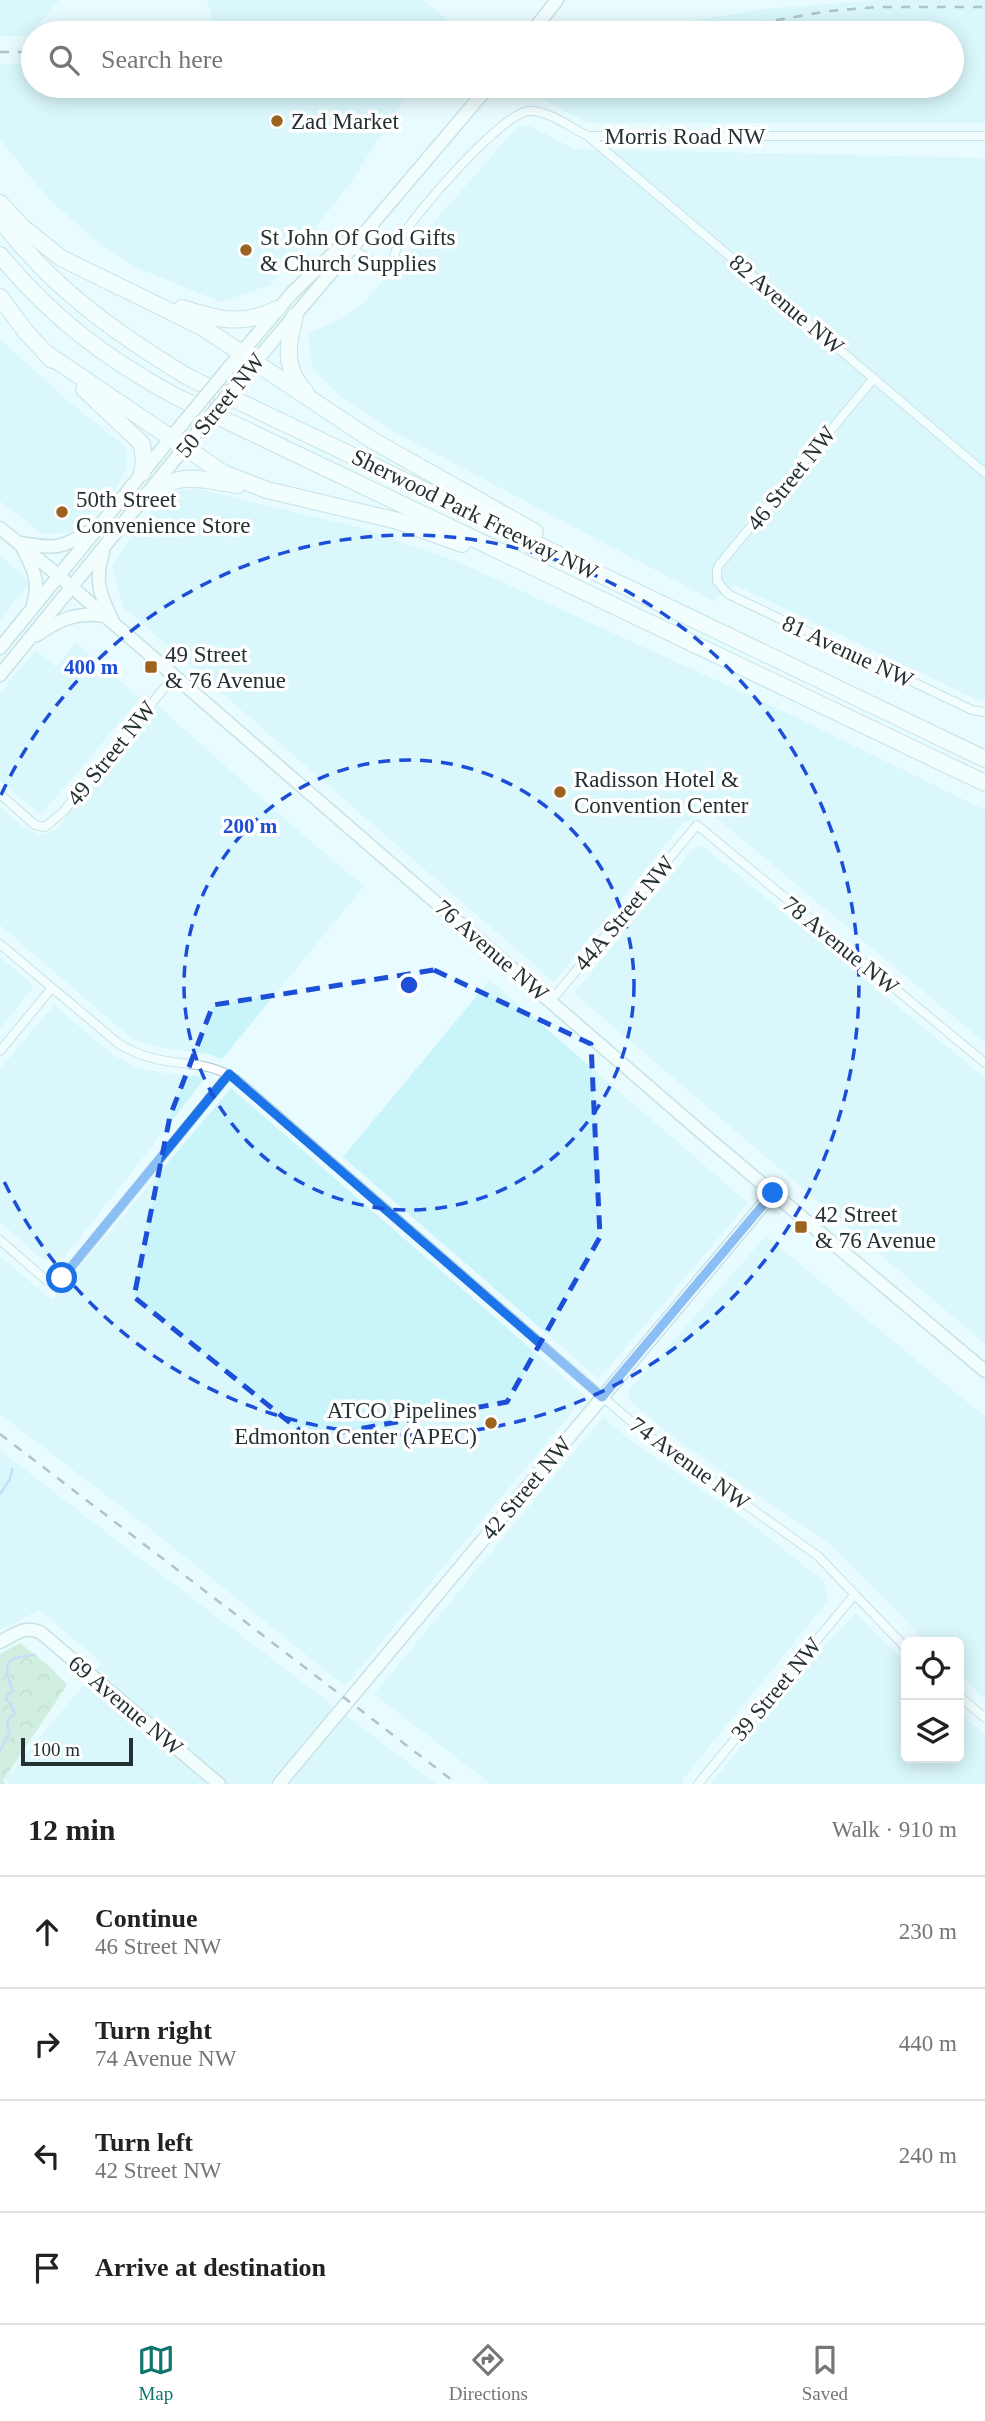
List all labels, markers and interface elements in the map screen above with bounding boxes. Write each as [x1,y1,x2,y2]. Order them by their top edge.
search box [21,21,964,98]
icon: search [45,41,83,79]
text: Search here [101,45,223,74]
place label: Zad Market [291,109,400,134]
marker: Zad Market [269,113,285,129]
street label: Morris Road NW [605,124,766,149]
place label: St John Of God Gifts & Church Supplies [260,225,456,276]
marker: St John Of God Gifts & Church Supplies [238,242,254,258]
street label: 82 Avenue NW [724,249,849,360]
street label: 50 Street NW [171,348,270,462]
street label: 46 Street NW [742,421,841,535]
street label: Sherwood Park Freeway NW [348,444,602,585]
place label: 50th Street Convenience Store [76,487,250,538]
marker: 50th Street Convenience Store [54,504,70,520]
street label: 81 Avenue NW [778,610,917,693]
place label: 49 Street & 76 Avenue [165,642,286,693]
text: 400 m [64,655,119,679]
marker: 49 Street & 76 Avenue [143,659,159,675]
street label: 49 Street NW [62,696,161,810]
place label: Radisson Hotel & Convention Center [574,767,749,818]
marker: Radisson Hotel & Convention Center [552,784,568,800]
text: 200 m [223,814,278,838]
street label: 44A Street NW [569,851,680,976]
street label: 78 Avenue NW [778,891,904,1000]
street label: 76 Avenue NW [430,895,553,1006]
centre of rings [397,973,421,997]
route end [757,1177,788,1208]
place label: 42 Street & 76 Avenue [815,1202,936,1253]
marker: 42 Street & 76 Avenue [793,1219,809,1235]
route start [46,1262,77,1293]
place label: ATCO Pipelines Edmonton Center (APEC) [234,1398,477,1449]
street label: 74 Avenue NW [625,1412,754,1515]
marker: ATCO Pipelines Edmonton Center (APEC) [483,1415,499,1431]
street label: 42 Street NW [476,1432,577,1545]
street label: 39 Street NW [726,1633,827,1746]
map controls [901,1637,964,1763]
button: locate [901,1637,964,1700]
street label: 69 Avenue NW [63,1650,188,1761]
button: layers [901,1700,964,1763]
scale bar [21,1735,133,1767]
text: 100 m [32,1739,80,1760]
text: 12 min [28,1813,116,1846]
text: Walk · 910 m [832,1817,957,1842]
text: Continue [95,1904,198,1933]
icon: ahead [28,1913,66,1951]
text: 230 m [899,1919,957,1944]
text: 46 Street NW [95,1934,221,1959]
text: Turn right [95,2016,212,2045]
icon: right [28,2025,66,2063]
text: 440 m [899,2031,957,2056]
text: 74 Avenue NW [95,2046,236,2071]
text: Turn left [95,2128,193,2157]
icon: left [28,2137,66,2175]
text: 240 m [899,2143,957,2168]
text: 42 Street NW [95,2158,221,2183]
icon: arrive [28,2249,66,2287]
text: Arrive at destination [95,2253,326,2282]
tab: Map [137,2341,175,2405]
tab: Directions [449,2341,528,2405]
tab: Saved [802,2341,848,2405]

